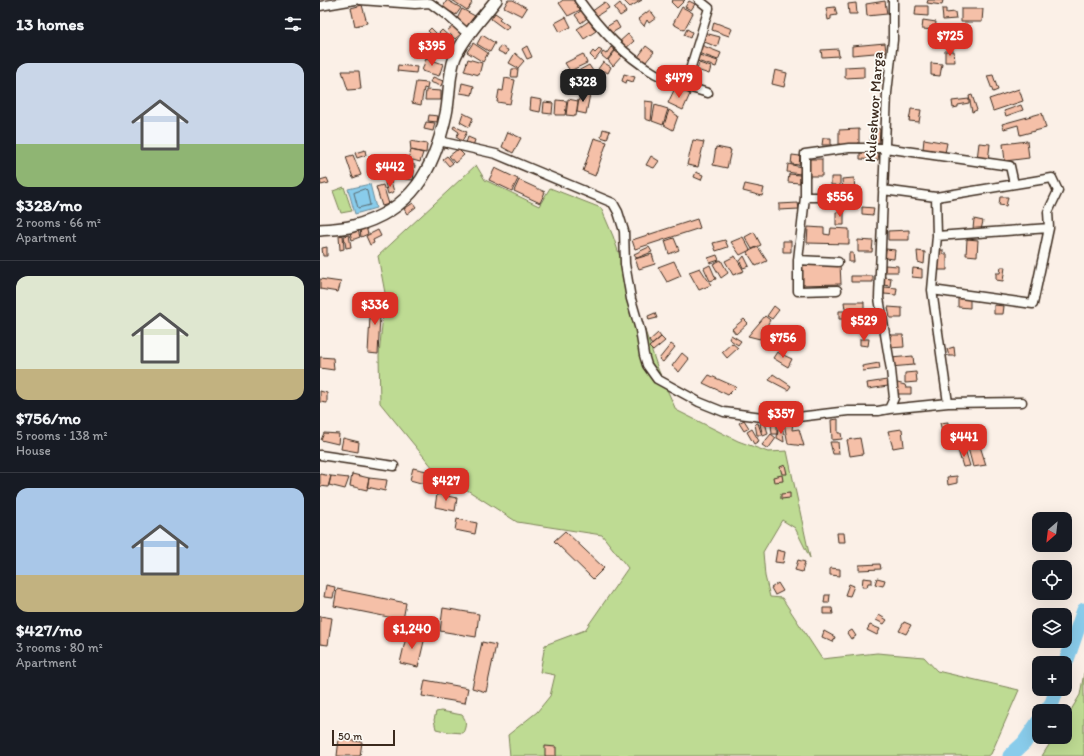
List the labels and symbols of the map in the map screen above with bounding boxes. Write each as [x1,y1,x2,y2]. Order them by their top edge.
pin: $725 [926,23,974,57]
pin: $395 [408,33,456,67]
street label: Kuleshwor Marga [861,50,887,163]
pin: $479 [655,65,703,99]
pin: $328 [559,69,607,103]
pin: $442 [366,154,414,188]
pin: $556 [816,184,864,218]
pin: $336 [351,292,399,326]
pin: $529 [840,308,888,342]
pin: $756 [759,325,807,359]
pin: $357 [757,401,805,435]
pin: $441 [940,424,988,458]
pin: $427 [422,468,470,502]
north arrow [1032,512,1072,552]
pin: $1,240 [379,616,445,650]
scale bar [332,728,395,747]

